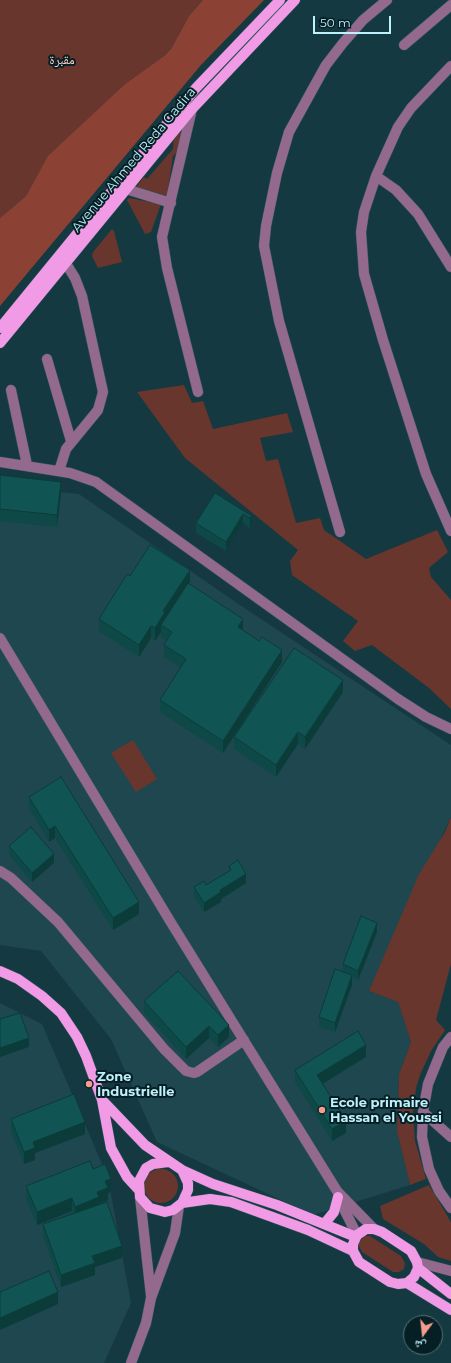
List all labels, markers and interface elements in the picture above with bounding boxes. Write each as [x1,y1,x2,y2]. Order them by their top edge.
scale bar [315,8,393,34]
text: 50 m [320,15,351,30]
park label: مقبرة [49,52,75,68]
street label: Avenue Ahmed Reda Gadira [69,85,199,235]
place label: Zone Industrielle [97,1069,174,1100]
marker: Zone Industrielle [84,1079,94,1089]
place label: Ecole primaire Hassan el Youssi [330,1095,442,1126]
marker: Ecole primaire Hassan el Youssi [317,1105,327,1115]
north arrow [403,1315,443,1355]
text: ش [413,1337,428,1354]

